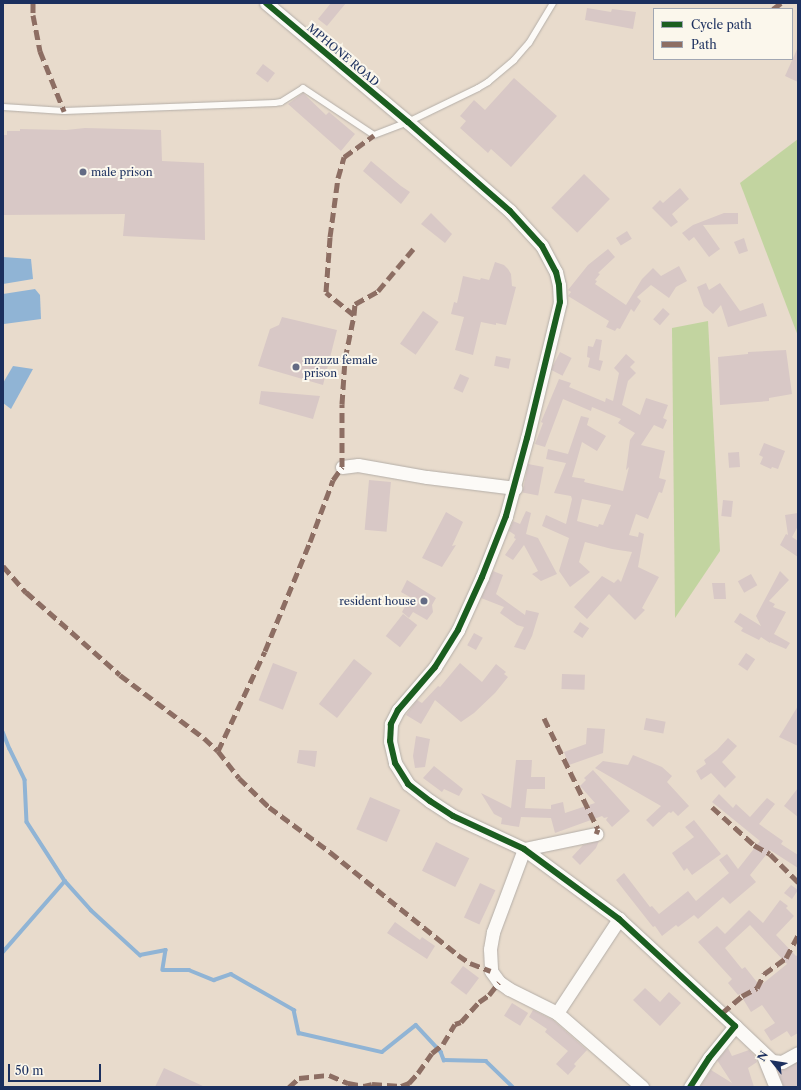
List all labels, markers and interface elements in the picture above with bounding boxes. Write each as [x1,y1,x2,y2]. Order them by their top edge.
legend [653,8,793,60]
text: Cycle path [691,17,752,32]
street label: MPHONE ROAD [304,21,382,89]
text: Path [691,37,717,52]
place label: male prison [91,165,153,179]
marker: male prison [78,167,88,177]
place label: mzuzu female prison [304,354,377,380]
marker: mzuzu female prison [291,362,301,372]
place label: resident house [339,594,416,608]
marker: resident house [419,596,429,606]
north arrow [753,1042,793,1082]
text: N [754,1048,771,1064]
scale bar [10,1056,103,1082]
text: 50 m [15,1063,44,1078]

